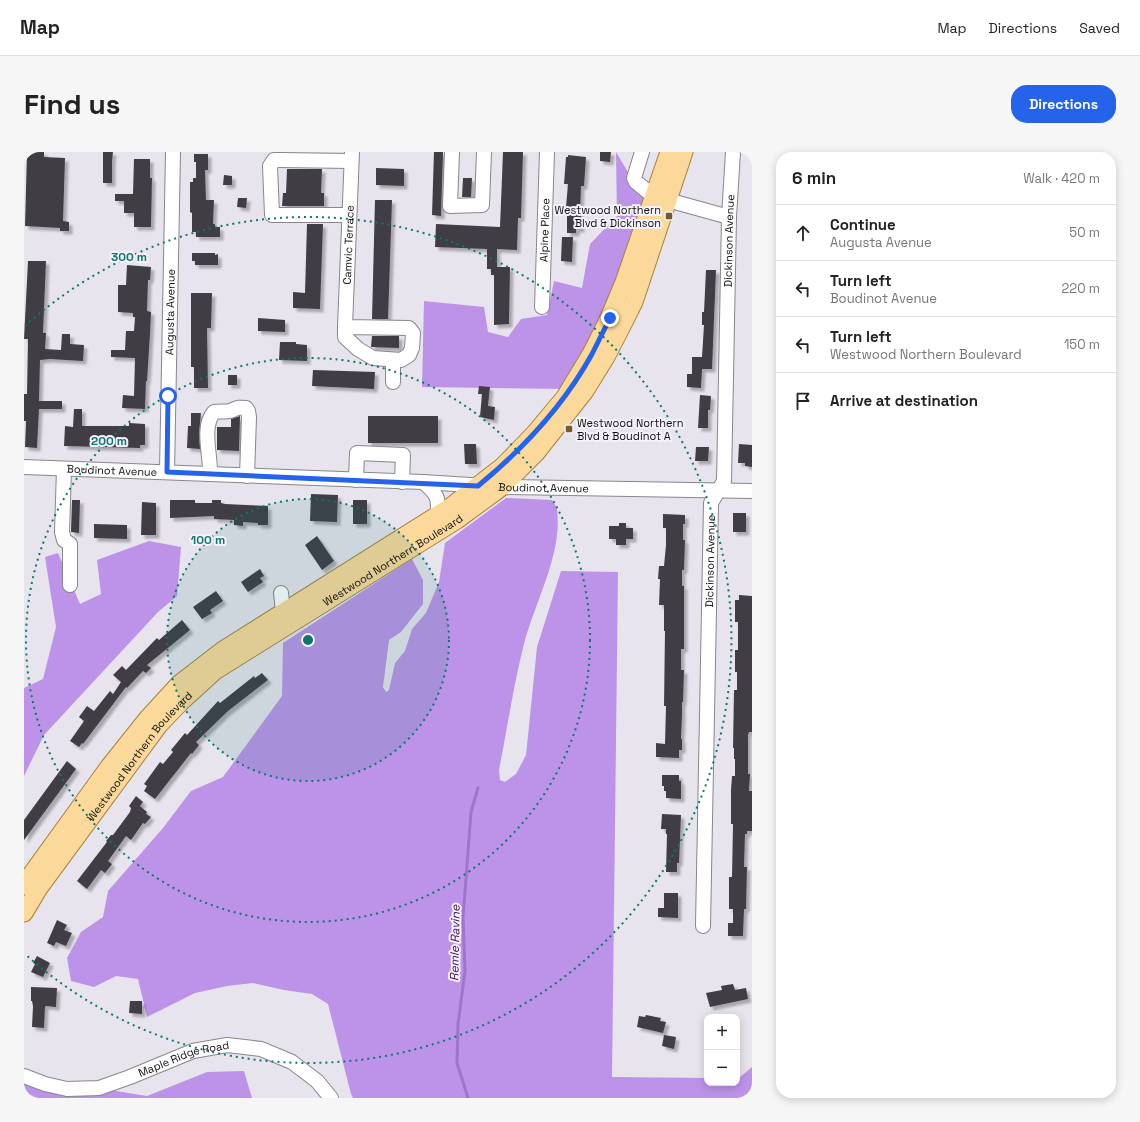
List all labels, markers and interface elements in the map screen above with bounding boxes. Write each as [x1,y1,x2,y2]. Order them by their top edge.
text: Map [20,15,60,40]
text: Map [937,19,967,37]
text: Directions [989,19,1057,37]
text: Saved [1079,19,1120,37]
button: Directions [1011,85,1116,123]
text: Find us [24,86,121,122]
text: 6 min [792,167,836,189]
text: Walk · 420 m [1023,170,1100,187]
street label: Dickinson Avenue [721,194,737,287]
street label: Alpine Place [536,198,553,262]
place label: Westwood Northern Blvd & Dickinson [555,203,661,230]
street label: Camvic Terrace [340,205,357,285]
marker: Westwood Northern Blvd & Dickinson [664,211,674,221]
text: Continue [830,215,896,234]
icon: ahead [792,222,814,244]
text: 50 m [1069,224,1100,241]
text: Augusta Avenue [830,234,932,251]
text: 300 m [111,249,147,265]
street label: Augusta Avenue [162,269,178,355]
text: Turn left [830,271,892,290]
icon: left [792,278,814,300]
text: 220 m [1061,280,1100,297]
text: Boudinot Avenue [830,290,937,307]
route end [601,309,619,327]
text: Turn left [830,327,892,346]
icon: left [792,334,814,356]
text: 150 m [1064,336,1100,353]
text: Westwood Northern Boulevard [830,346,1022,363]
route start [159,387,177,405]
icon: arrive [792,390,814,412]
text: Arrive at destination [830,391,978,410]
place label: Westwood Northern Blvd & Boudinot A [577,416,683,443]
marker: Westwood Northern Blvd & Boudinot A [564,424,574,434]
text: 200 m [91,433,127,449]
street label: Boudinot Avenue [66,462,157,479]
street label: Boudinot Avenue [498,480,589,495]
street label: Westwood Northern Boulevard [320,511,466,609]
street label: Dickinson Avenue [702,514,718,608]
text: 100 m [191,532,225,548]
centre of rings [301,633,315,647]
street label: Westwood Northern Boulevard [84,688,195,824]
water label: Remle Ravine [446,904,464,981]
map controls [704,1014,740,1086]
button: + [704,1014,740,1050]
street label: Maple Ridge Road [136,1038,230,1080]
button: − [704,1050,740,1086]

